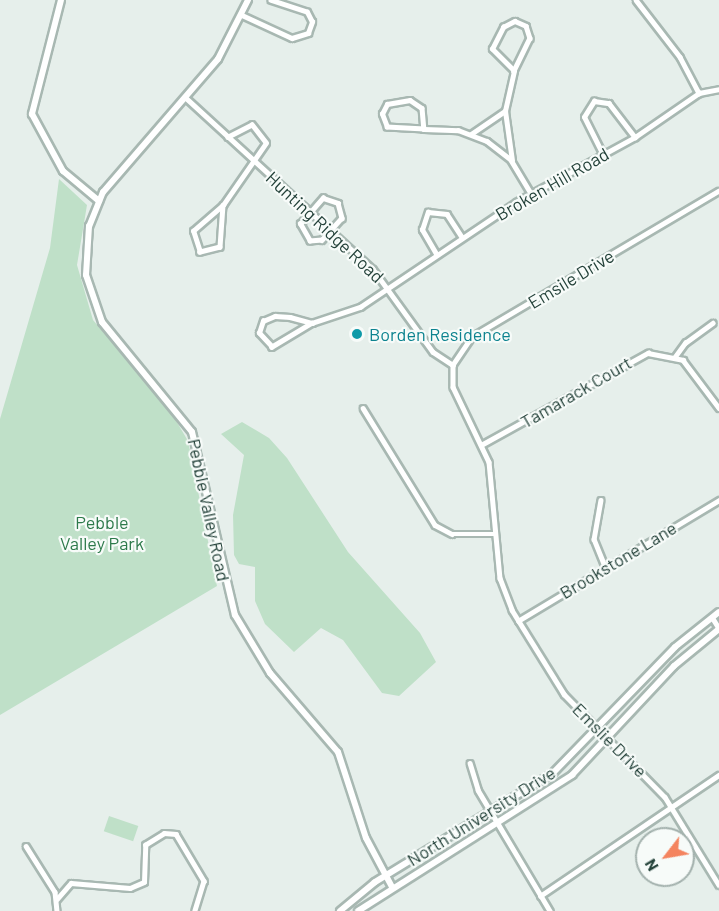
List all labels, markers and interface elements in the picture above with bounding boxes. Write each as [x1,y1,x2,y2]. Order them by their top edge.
street label: Broken Hill Road [492,143,612,225]
street label: Hunting Ridge Road [262,167,388,287]
street label: Emsile Drive [524,245,618,313]
place label: Borden Residence [369,323,511,345]
marker: Borden Residence [350,327,364,341]
street label: Tamarack Court [517,351,635,433]
street label: Pebble Valley Road [183,437,235,583]
park label: Pebble Valley Park [60,512,144,554]
street label: Brookstone Lane [556,517,680,603]
street label: Emslie Drive [568,698,652,782]
street label: North University Drive [403,762,559,870]
north arrow [635,827,695,887]
text: N [640,856,662,875]

